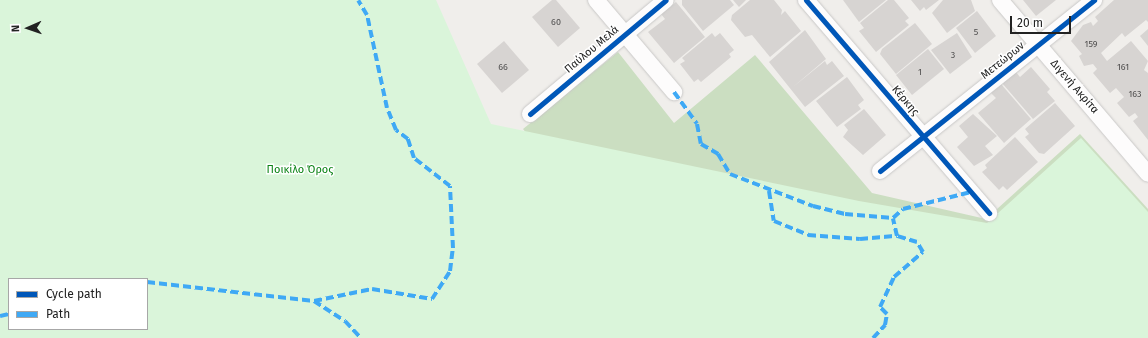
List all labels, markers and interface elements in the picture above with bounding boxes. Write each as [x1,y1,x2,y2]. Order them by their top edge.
north arrow [8,8,48,48]
scale bar [1012,8,1073,34]
text: 20 m [1017,16,1043,30]
house number: 60 [551,17,561,27]
street label: Παύλου Μελά [562,24,622,76]
text: N [9,25,22,32]
house number: 5 [974,27,978,37]
street label: Μετεώρων [979,39,1027,83]
house number: 159 [1085,39,1097,49]
house number: 3 [951,50,955,60]
street label: Διγενή Ακρίτα [1047,57,1101,117]
house number: 66 [498,62,508,72]
house number: 161 [1117,62,1129,72]
house number: 1 [918,67,922,77]
street label: Κέρκης [889,83,921,119]
house number: 163 [1128,89,1142,99]
park label: Ποικίλο Όρος [267,163,333,177]
legend [8,278,148,330]
text: Cycle path [46,287,102,301]
text: Path [46,307,70,321]

